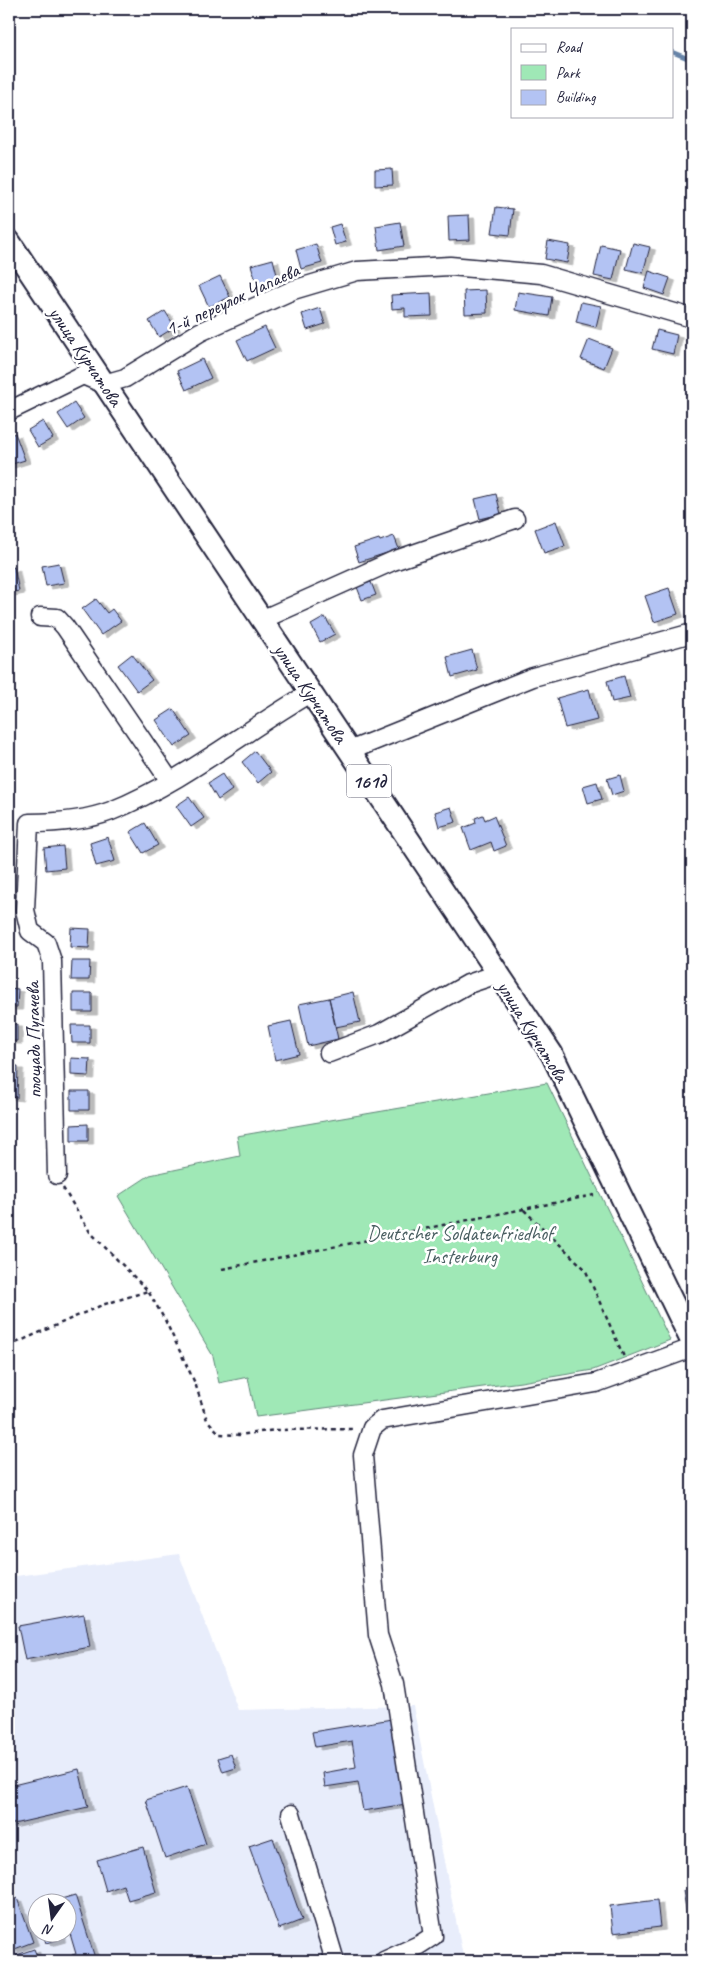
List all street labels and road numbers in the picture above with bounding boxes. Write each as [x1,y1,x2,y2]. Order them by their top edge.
street label: 1-й переулок Чапаева [161,257,305,341]
street label: улица Курчатова [42,301,129,412]
street label: улица Курчатова [267,638,354,749]
road number: 161д [346,764,392,798]
street label: улица Курчатова [491,975,574,1088]
street label: площадь Пугачева [20,980,47,1099]

